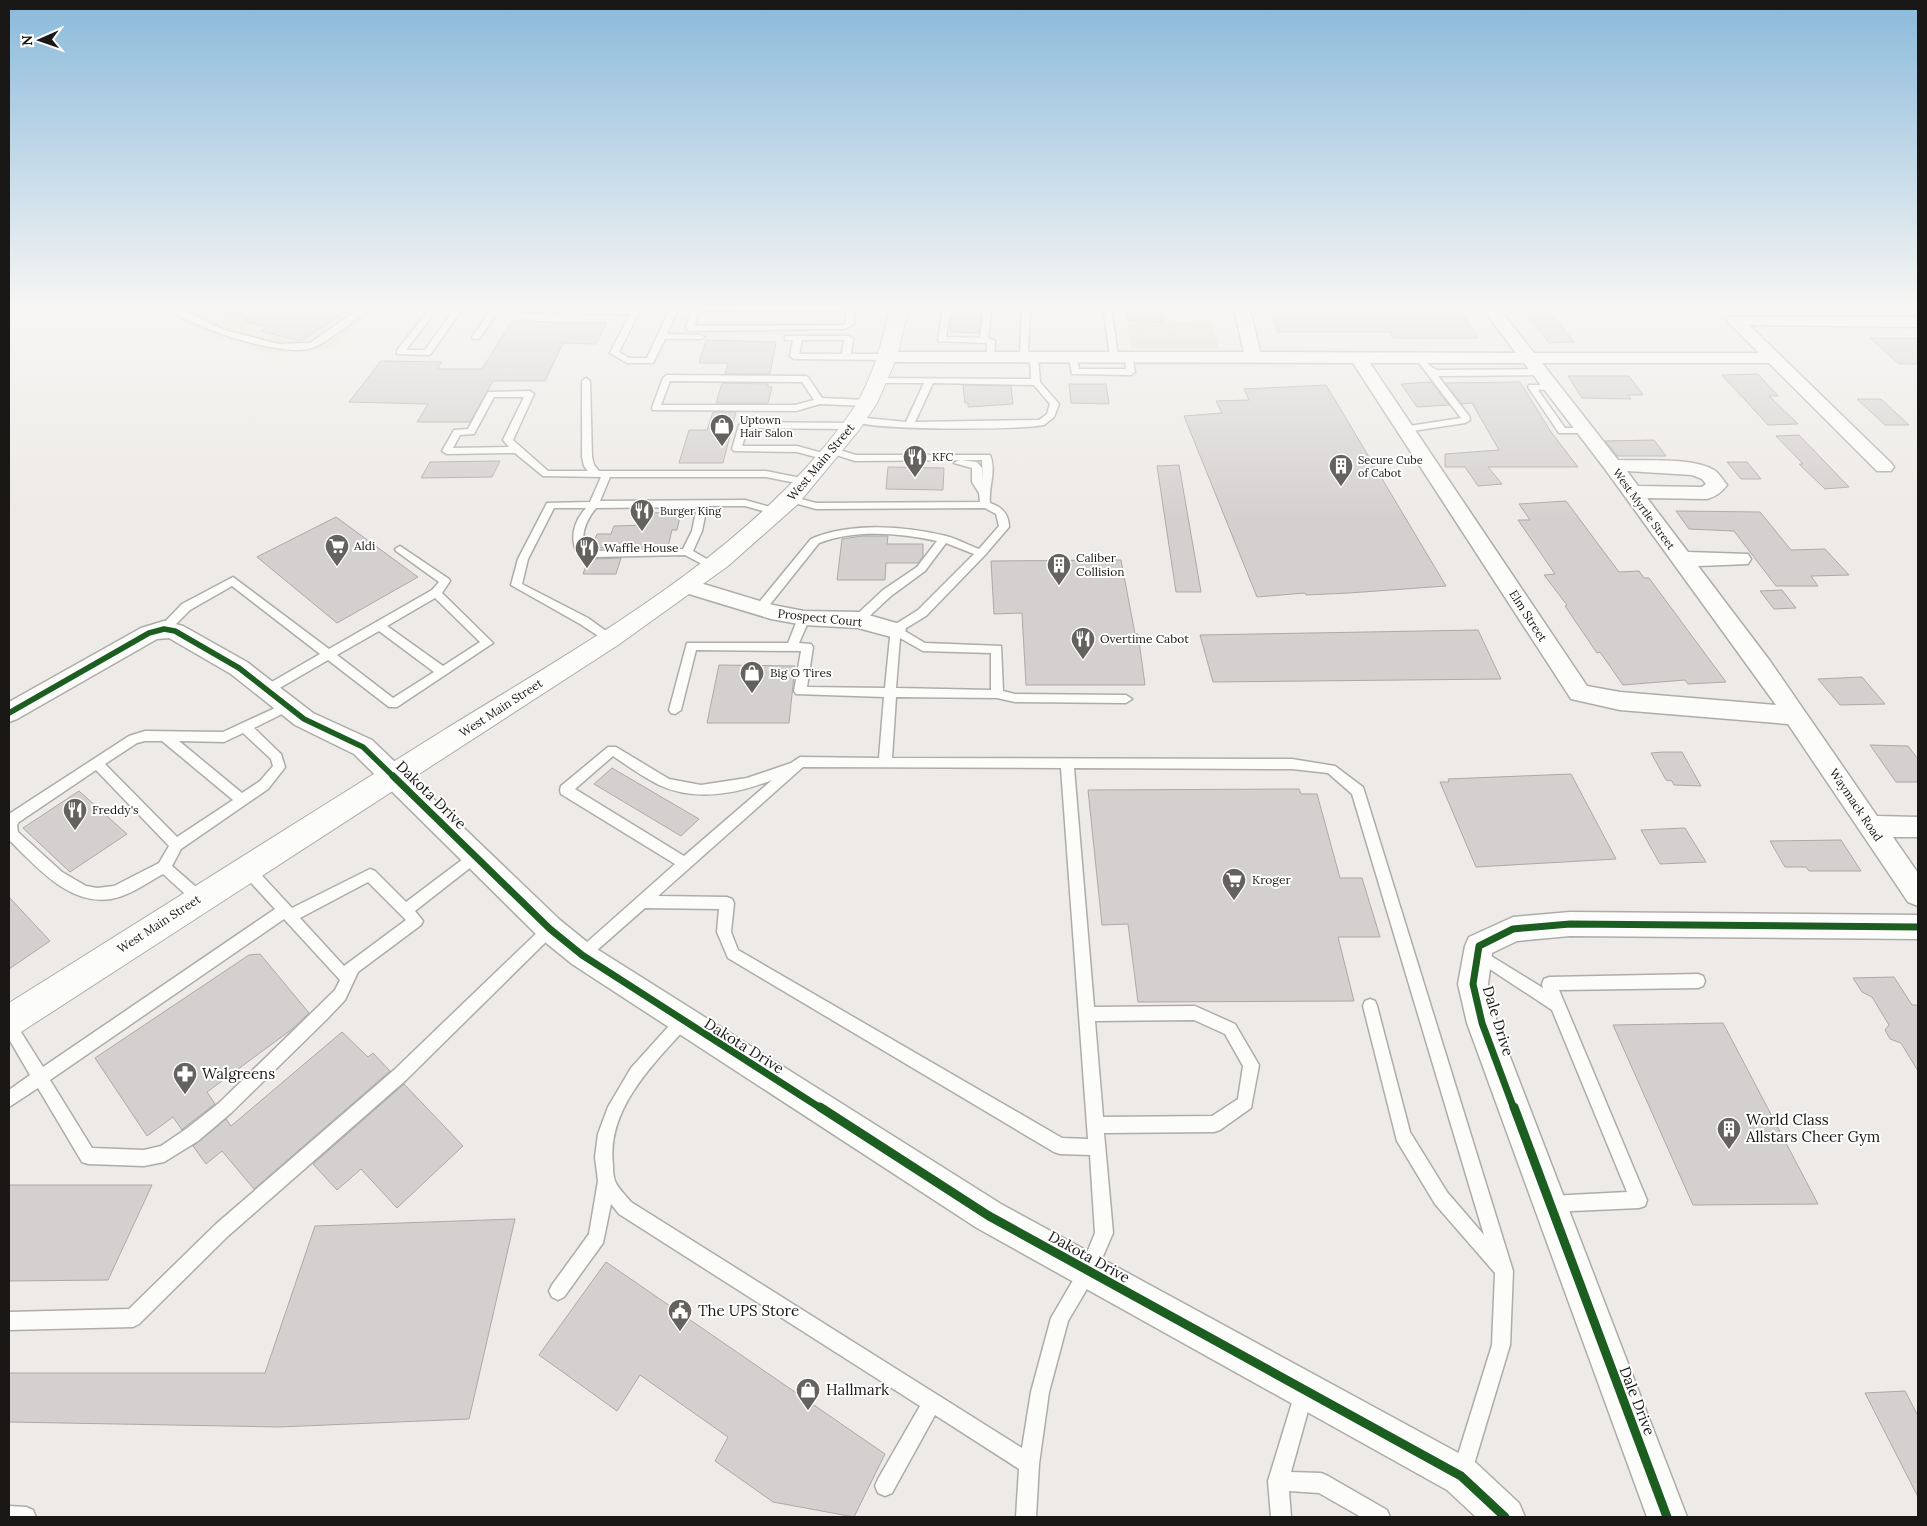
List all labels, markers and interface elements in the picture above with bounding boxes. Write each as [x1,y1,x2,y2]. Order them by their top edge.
north arrow [15,15,65,65]
text: N [18,35,36,46]
shop icon: Uptown Hair Salon [709,413,735,447]
place label: Uptown Hair Salon [740,413,793,440]
street label: West Main Street [784,420,858,503]
restaurant icon: KFC [902,444,928,478]
place label: KFC [932,450,953,464]
building icon: Secure Cube of Cabot [1328,453,1354,487]
place label: Secure Cube of Cabot [1358,453,1423,480]
street label: West Myrtle Street [1610,466,1678,553]
restaurant icon: Burger King [629,498,655,532]
place label: Burger King [660,504,722,518]
supermarket icon: Aldi [324,533,350,567]
restaurant icon: Waffle House [574,535,600,569]
place label: Aldi [353,538,375,553]
place label: Waffle House [604,540,679,555]
place label: Caliber Collision [1076,550,1125,579]
building icon: Caliber Collision [1046,552,1072,586]
street label: Elm Street [1506,587,1551,645]
street label: Prospect Court [777,606,864,629]
restaurant icon: Overtime Cabot [1070,626,1096,660]
place label: Overtime Cabot [1100,631,1189,646]
shop icon: Big O Tires [739,660,765,694]
place label: Big O Tires [770,665,832,680]
street label: West Main Street [456,675,546,740]
street label: Dakota Drive [392,756,471,833]
street label: Waymack Road [1827,765,1886,844]
restaurant icon: Freddy's [62,797,88,831]
place label: Freddy's [92,802,139,817]
supermarket icon: Kroger [1221,867,1247,901]
place label: Kroger [1252,872,1291,887]
street label: West Main Street [114,891,204,956]
street label: Dale Drive [1479,983,1518,1058]
street label: Dakota Drive [701,1014,788,1078]
pharmacy icon: Walgreens [172,1061,198,1095]
place label: Walgreens [202,1064,275,1083]
place label: World Class Allstars Cheer Gym [1745,1110,1880,1146]
building icon: World Class Allstars Cheer Gym [1716,1116,1742,1150]
street label: Dakota Drive [1045,1226,1133,1287]
public building icon: The UPS Store [667,1298,693,1332]
place label: The UPS Store [698,1301,799,1320]
street label: Dale Drive [1616,1364,1659,1438]
shop icon: Hallmark [795,1377,821,1411]
place label: Hallmark [826,1380,889,1399]

